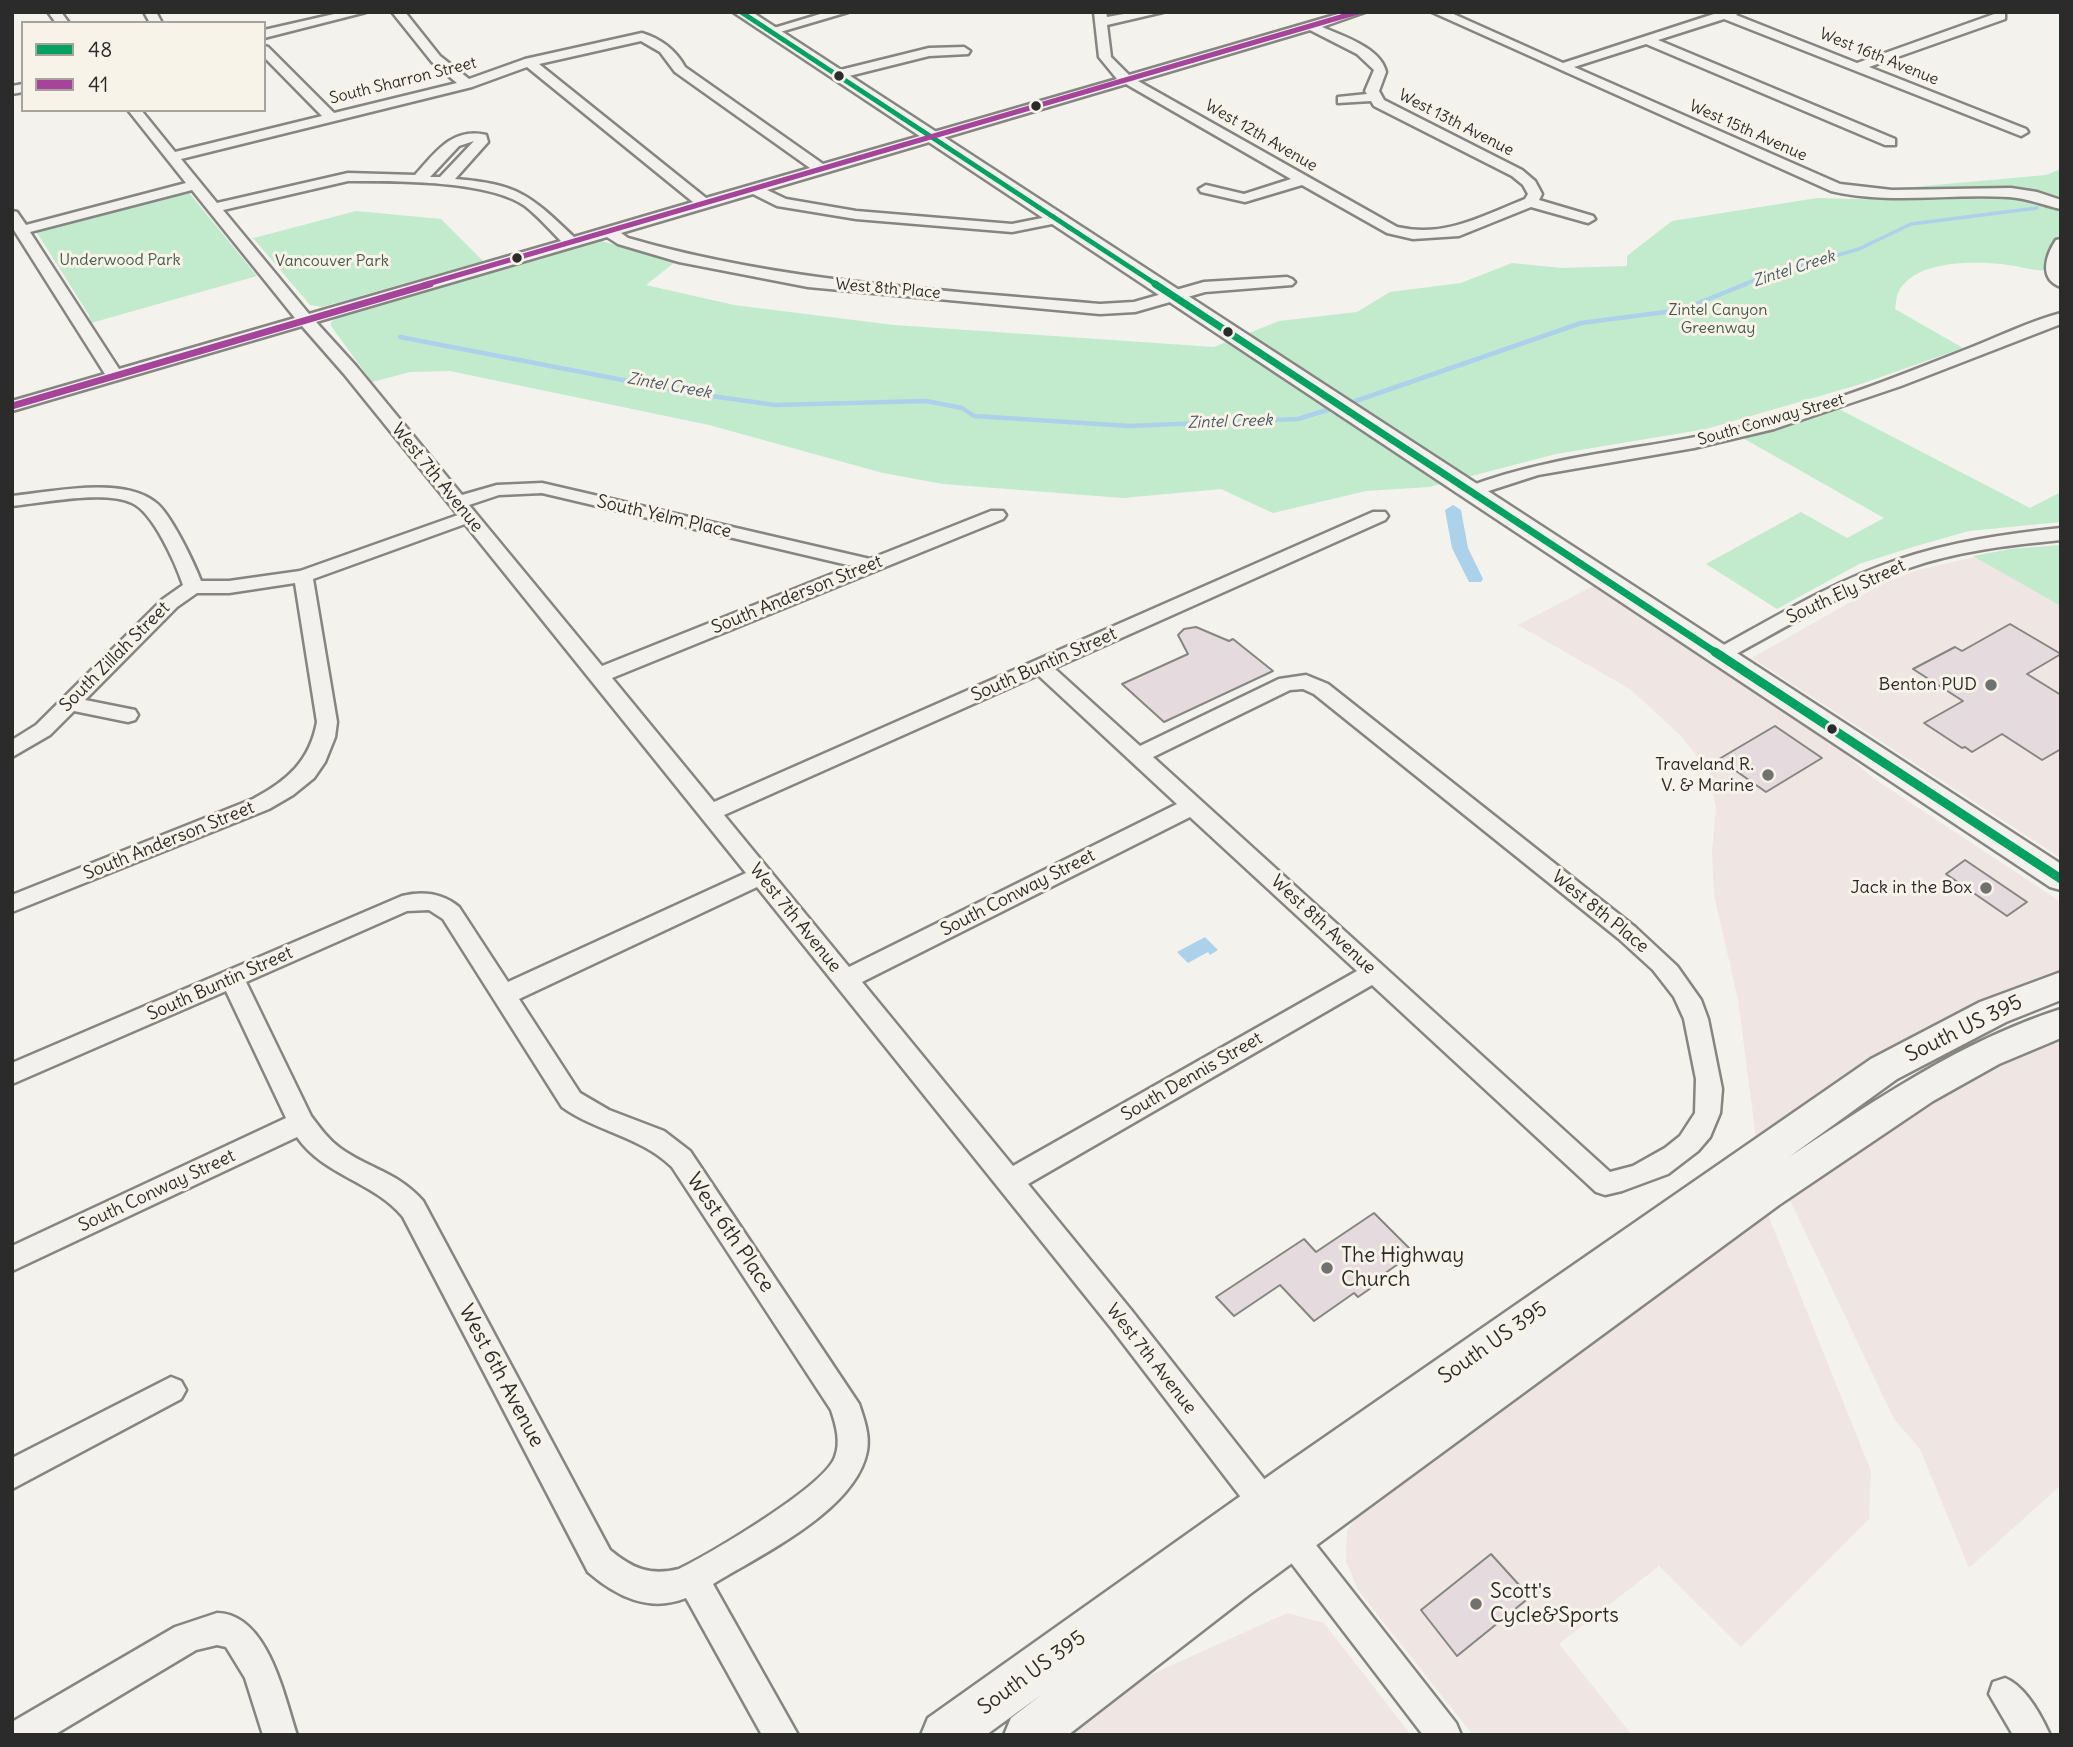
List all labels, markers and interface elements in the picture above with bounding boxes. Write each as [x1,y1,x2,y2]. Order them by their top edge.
legend [21,21,266,112]
street label: West 16th Avenue [1817,24,1941,90]
text: 48 [88,36,112,63]
street label: South Sharron Street [328,53,478,109]
unlabelled marker [832,69,846,83]
text: 41 [88,71,108,98]
street label: West 13th Avenue [1395,86,1517,160]
street label: West 12th Avenue [1202,96,1320,176]
street label: West 15th Avenue [1686,96,1810,166]
unlabelled marker [1029,99,1043,113]
water label: Zintel Creek [1751,247,1837,291]
park label: Underwood Park [59,250,181,270]
park label: Vancouver Park [275,251,389,271]
unlabelled marker [510,251,524,265]
street label: West 8th Place [835,275,941,303]
park label: Zintel Canyon Greenway [1668,300,1768,338]
unlabelled marker [1221,325,1235,339]
water label: Zintel Creek [626,369,712,403]
street label: South Conway Street [1696,390,1846,450]
water label: Zintel Creek [1187,411,1273,433]
street label: West 7th Avenue [386,419,488,537]
street label: South Yelm Place [595,491,733,543]
street label: South Anderson Street [709,551,885,639]
street label: South Ely Street [1783,555,1909,629]
street label: South Zillah Street [56,598,174,716]
street label: South Buntin Street [968,623,1120,707]
place label: Benton PUD [1878,674,1977,696]
marker: Benton PUD [1983,677,1999,693]
unlabelled marker [1825,722,1839,736]
place label: Traveland R. V. & Marine [1655,754,1754,796]
marker: Traveland R. V. & Marine [1760,767,1776,783]
street label: South Anderson Street [81,797,257,885]
street label: South Conway Street [937,845,1099,941]
street label: West 7th Avenue [744,859,846,977]
street label: West 8th Place [1547,866,1653,958]
street label: West 8th Avenue [1266,871,1380,979]
place label: Jack in the Box [1850,877,1972,899]
marker: Jack in the Box [1978,880,1994,896]
street label: South Buntin Street [144,942,296,1026]
street label: South US 395 [1901,990,2027,1068]
street label: South Dennis Street [1118,1028,1266,1126]
street label: South Conway Street [75,1145,239,1237]
street label: West 6th Place [681,1169,779,1297]
place label: The Highway Church [1341,1243,1464,1293]
marker: The Highway Church [1319,1260,1335,1276]
street label: South US 395 [1434,1296,1552,1390]
street label: West 6th Avenue [453,1300,549,1452]
street label: West 7th Avenue [1101,1300,1201,1418]
place label: Scott's Cycle&Sports [1490,1579,1619,1629]
marker: Scott's Cycle&Sports [1468,1596,1484,1612]
street label: South US 395 [973,1625,1091,1721]

